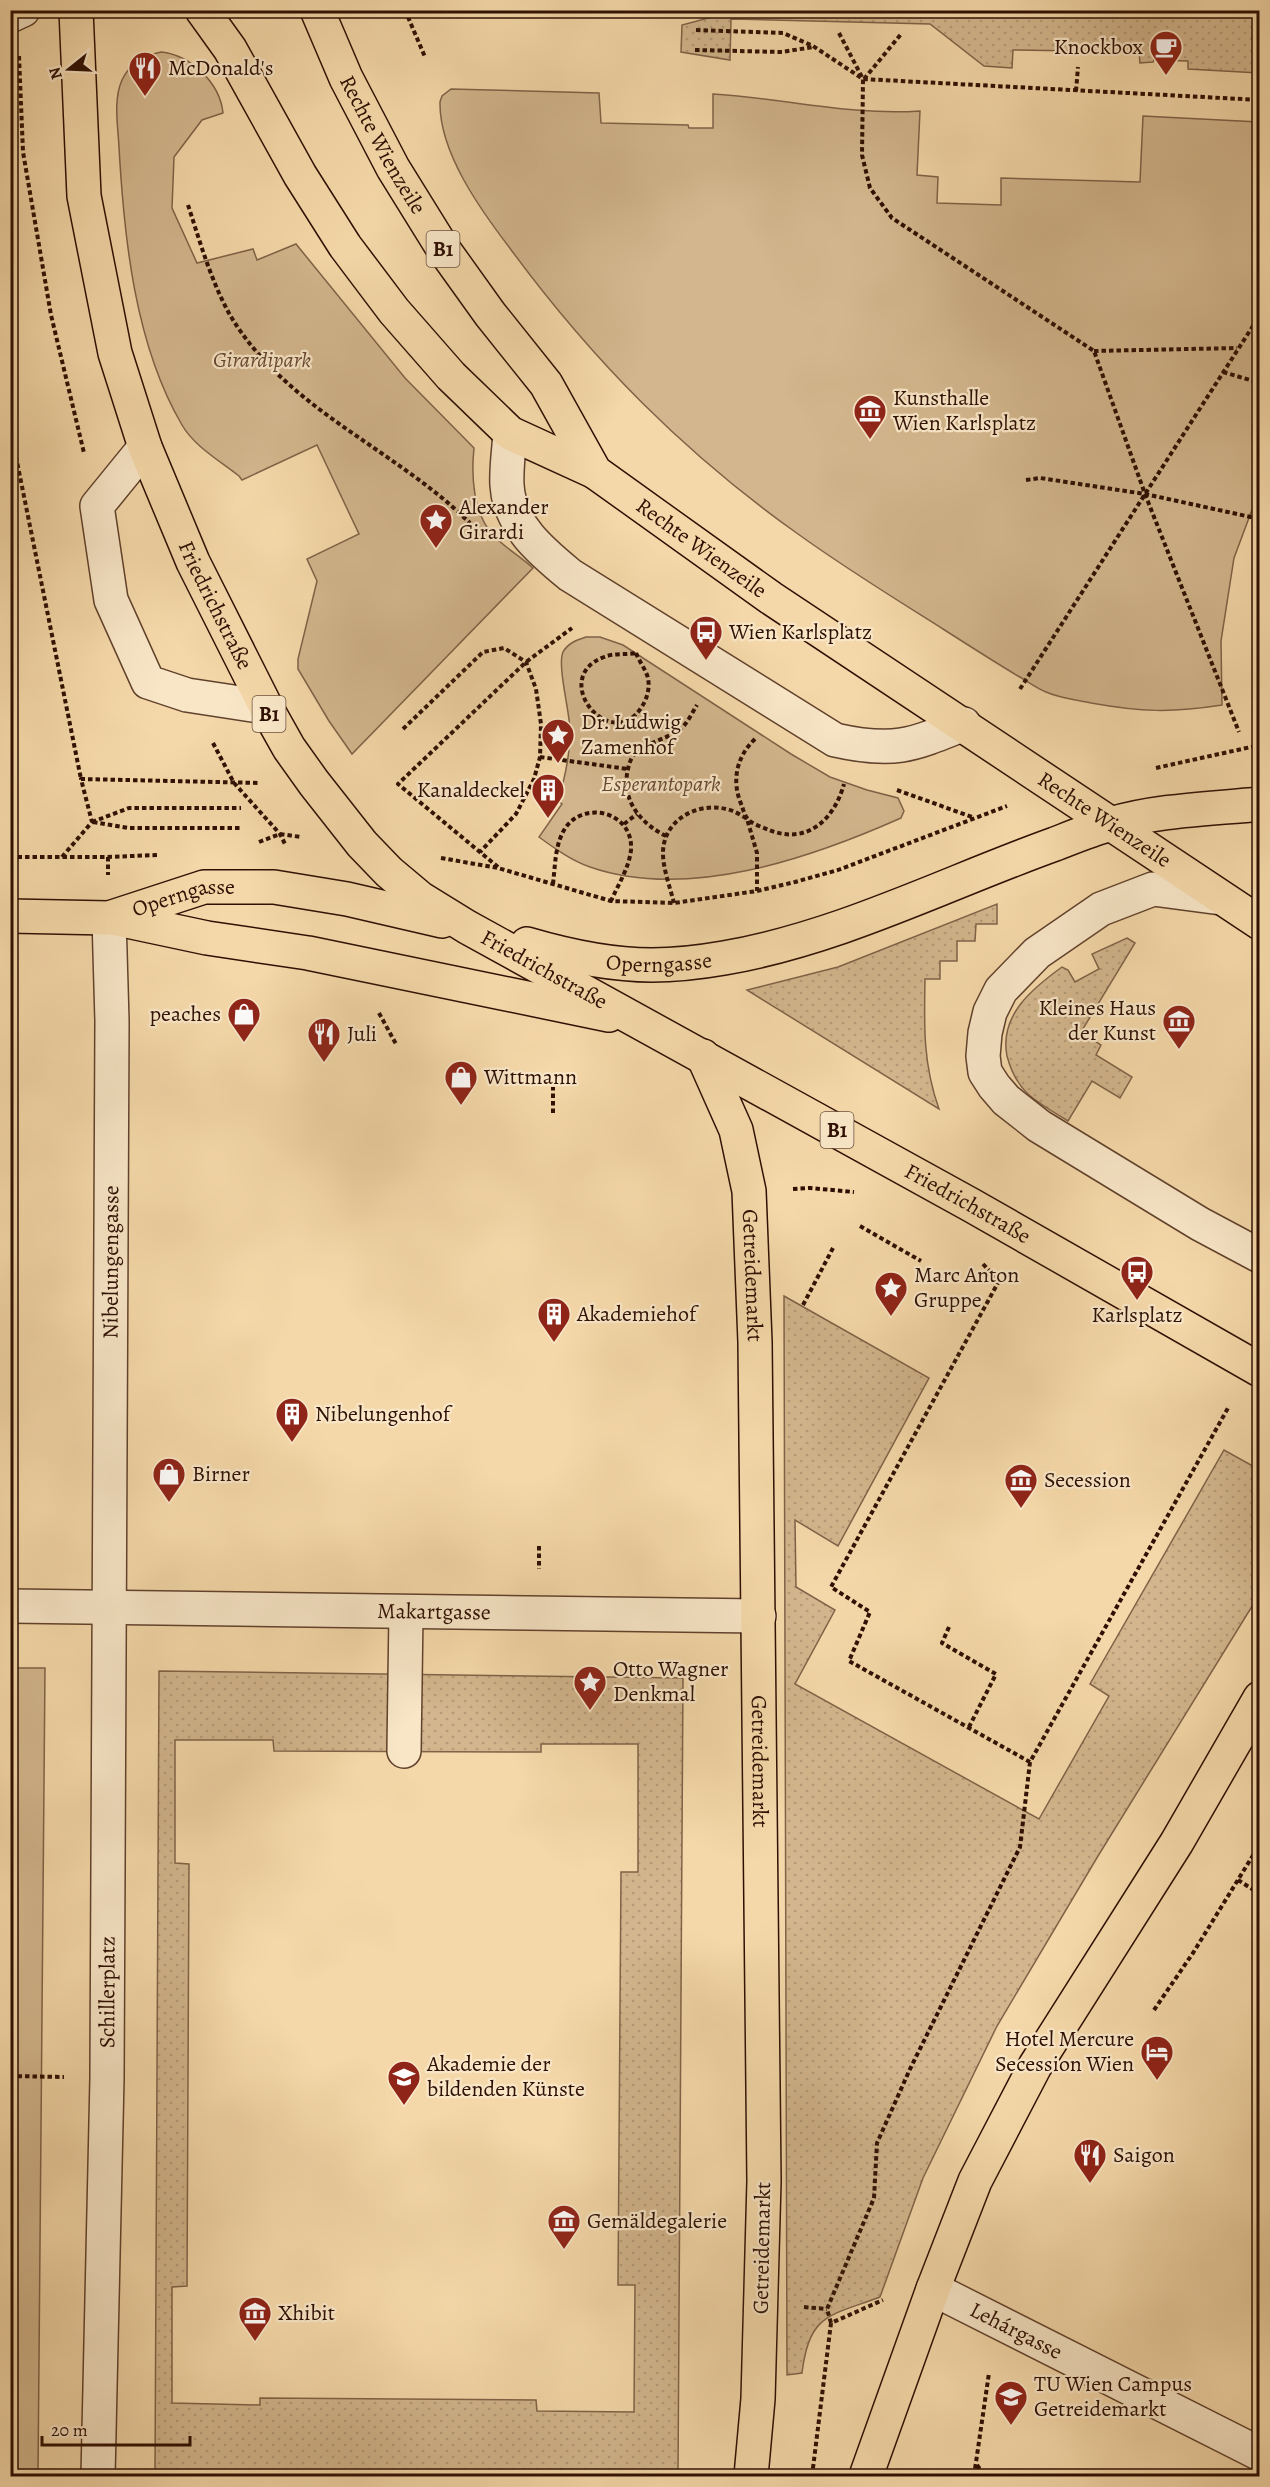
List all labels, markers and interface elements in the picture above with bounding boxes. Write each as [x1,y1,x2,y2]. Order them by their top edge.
cafe icon: Knockbox [1148,29,1184,76]
place label: Knockbox [1054,32,1144,62]
north arrow [39,39,99,99]
restaurant icon: McDonald's [127,50,163,97]
place label: McDonald's [168,53,274,83]
text: N [43,64,68,82]
street label: Rechte Wienzeile [332,70,433,220]
road number: B1 [426,231,460,267]
park label: Girardipark [213,345,311,375]
place label: Kunsthalle Wien Karlsplatz [892,383,1036,438]
museum icon: Kunsthalle Wien Karlsplatz [852,393,888,440]
street label: Rechte Wienzeile [630,491,773,605]
place label: Alexander Girardi [458,492,549,547]
place icon: Alexander Girardi [418,502,454,549]
street label: Friedrichstraße [171,536,260,675]
bus stop icon: Wien Karlsplatz [688,614,724,661]
place label: Wien Karlsplatz [728,617,872,647]
road number: B1 [252,696,286,732]
place label: Dr. Ludwig Zamenhof [581,707,681,762]
place icon: Dr. Ludwig Zamenhof [540,717,576,764]
street label: Rechte Wienzeile [1032,764,1177,875]
park label: Esperantopark [601,769,721,799]
building icon: Kanaldeckel [530,772,566,819]
place label: Kanaldeckel [417,775,525,805]
street label: Operngasse [128,871,235,924]
street label: Friedrichstraße [475,922,613,1017]
street label: Operngasse [604,945,714,980]
place label: Kleines Haus der Kunst [1038,993,1156,1048]
shop icon: peaches [226,996,262,1043]
place label: peaches [149,999,221,1029]
museum icon: Kleines Haus der Kunst [1161,1003,1197,1050]
restaurant icon: Juli [306,1016,342,1063]
place label: Juli [347,1019,377,1049]
shop icon: Wittmann [443,1059,479,1106]
place label: Wittmann [483,1062,577,1092]
road number: B1 [820,1112,854,1148]
street label: Friedrichstraße [899,1156,1036,1251]
street label: Nibelungengasse [95,1185,126,1339]
street label: Getreidemarkt [735,1209,770,1342]
bus stop icon: Karlsplatz [1119,1254,1155,1301]
place label: Marc Anton Gruppe [914,1260,1019,1315]
place icon: Marc Anton Gruppe [873,1270,909,1317]
building icon: Akademiehof [536,1296,572,1343]
place label: Akademiehof [576,1299,699,1329]
place label: Karlsplatz [1091,1300,1183,1330]
building icon: Nibelungenhof [274,1396,310,1443]
place label: Nibelungenhof [315,1399,453,1429]
shop icon: Birner [151,1456,187,1503]
place label: Birner [192,1459,250,1489]
museum icon: Secession [1003,1462,1039,1509]
place label: Secession [1044,1465,1131,1495]
street label: Makartgasse [377,1596,491,1627]
place label: Otto Wagner Denkmal [613,1654,728,1709]
place icon: Otto Wagner Denkmal [572,1664,608,1711]
street label: Getreidemarkt [744,1695,775,1828]
street label: Schillerplatz [92,1936,123,2048]
place label: Hotel Mercure Secession Wien [995,2024,1134,2079]
hotel icon: Hotel Mercure Secession Wien [1139,2034,1175,2081]
place label: Akademie der bildenden Künste [426,2049,585,2104]
school or university icon: Akademie der bildenden Künste [386,2059,422,2106]
restaurant icon: Saigon [1072,2137,1108,2184]
place label: Saigon [1113,2140,1175,2170]
street label: Getreidemarkt [746,2182,778,2314]
museum icon: Gemäldegalerie [546,2203,582,2250]
place label: Gemäldegalerie [587,2206,727,2236]
museum icon: Xhibit [237,2295,273,2342]
street label: Lehárgasse [965,2295,1067,2367]
place label: Xhibit [278,2298,335,2328]
place label: TU Wien Campus Getreidemarkt [1034,2369,1192,2424]
school or university icon: TU Wien Campus Getreidemarkt [993,2379,1029,2426]
scale bar [42,2409,190,2447]
text: 20 m [51,2418,88,2442]

